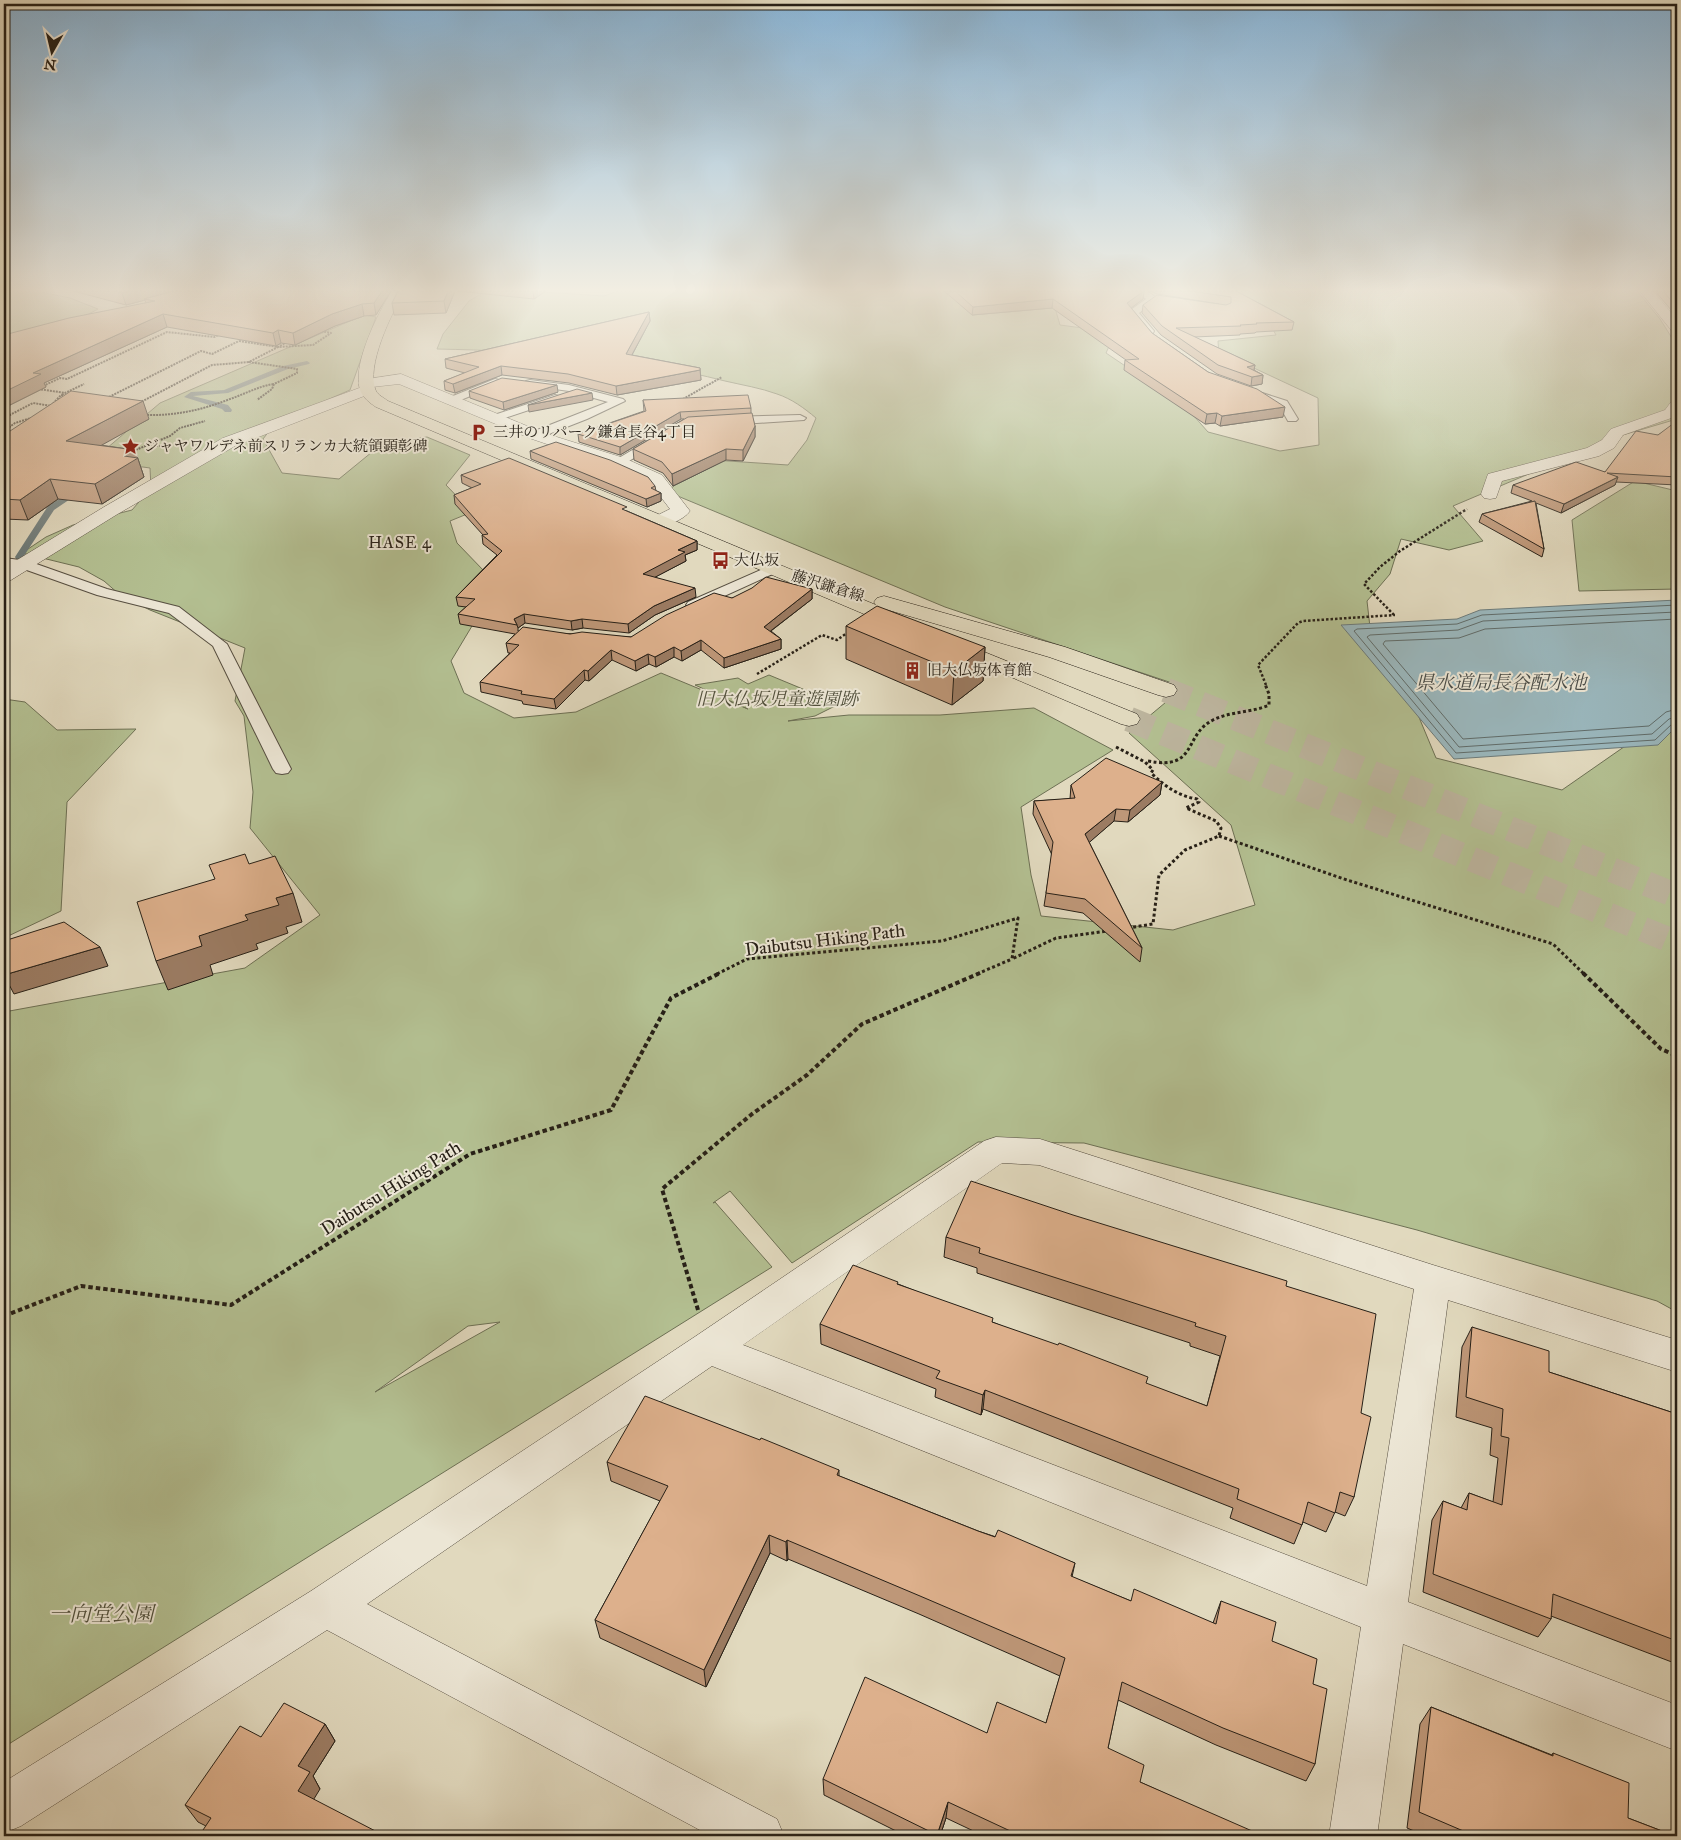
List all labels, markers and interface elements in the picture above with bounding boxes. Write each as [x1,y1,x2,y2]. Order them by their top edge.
north arrow [28,28,78,78]
text: N [43,55,57,74]
parking icon: 三井のリパーク鎌倉長谷4丁目 [469,422,489,442]
place label: 三井のリパーク鎌倉長谷4丁目 [493,423,696,441]
place icon: ジャヤワルデネ前スリランカ大統領顕彰碑 [120,436,140,456]
place label: ジャヤワルデネ前スリランカ大統領顕彰碑 [144,437,428,455]
district label: HASE 4 [368,533,432,552]
bus stop icon: 大仏坂 [710,550,730,570]
place label: 大仏坂 [734,551,779,569]
street label: 藤沢鎌倉線 [789,566,867,606]
building icon: 旧大仏坂体育館 [903,660,923,680]
place label: 旧大仏坂体育館 [927,661,1032,679]
water label: 県水道局長谷配水池 [1415,671,1588,694]
park label: 旧大仏坂児童遊園跡 [696,688,861,710]
street label: Daibutsu Hiking Path [744,919,906,962]
street label: Daibutsu Hiking Path [317,1136,466,1241]
park label: 一向堂公園 [49,1601,156,1627]

